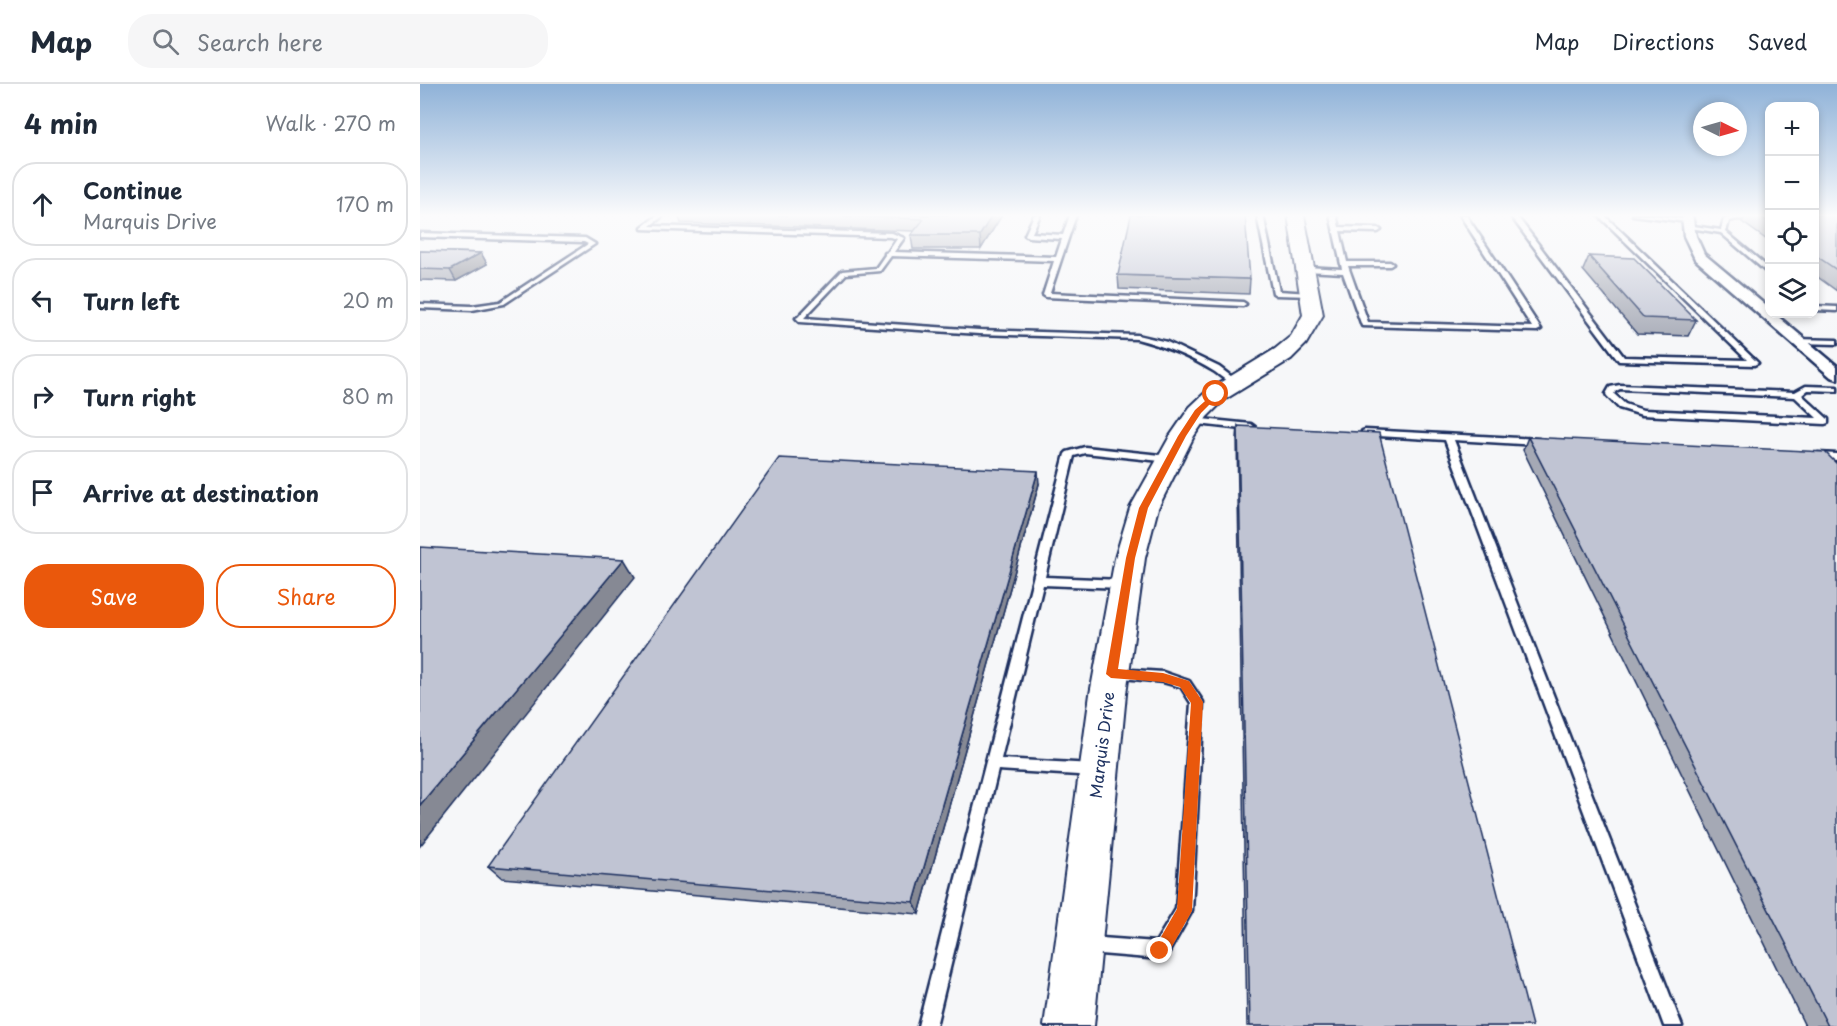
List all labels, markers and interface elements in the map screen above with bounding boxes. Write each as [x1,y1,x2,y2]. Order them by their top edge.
search box [128,14,548,68]
text: Map [30,20,92,63]
icon: search [149,25,182,58]
text: Search here [197,25,323,58]
text: Map [1534,25,1579,57]
text: Directions [1612,25,1714,57]
text: Saved [1747,25,1807,57]
north arrow [1693,102,1747,156]
map controls [1765,102,1819,318]
button: + [1765,102,1819,156]
text: 4 min [24,104,98,143]
text: Walk · 270 m [265,108,396,138]
button: − [1765,156,1819,210]
text: Continue [83,173,182,206]
icon: ahead [26,188,59,221]
text: 170 m [336,189,394,219]
text: Marquis Drive [83,206,217,236]
button: locate [1765,210,1819,264]
button: layers [1765,264,1819,318]
icon: left [26,284,59,317]
text: Turn left [83,284,180,317]
text: 20 m [342,285,394,315]
icon: right [26,380,59,413]
text: Turn right [83,380,196,413]
route start [1202,380,1228,406]
text: 80 m [342,381,394,411]
icon: arrive [26,476,59,509]
text: Arrive at destination [83,476,319,509]
button: Save [24,564,204,628]
button: Share [216,564,396,628]
street label: Marquis Drive [1083,690,1119,800]
route end [1146,937,1172,963]

